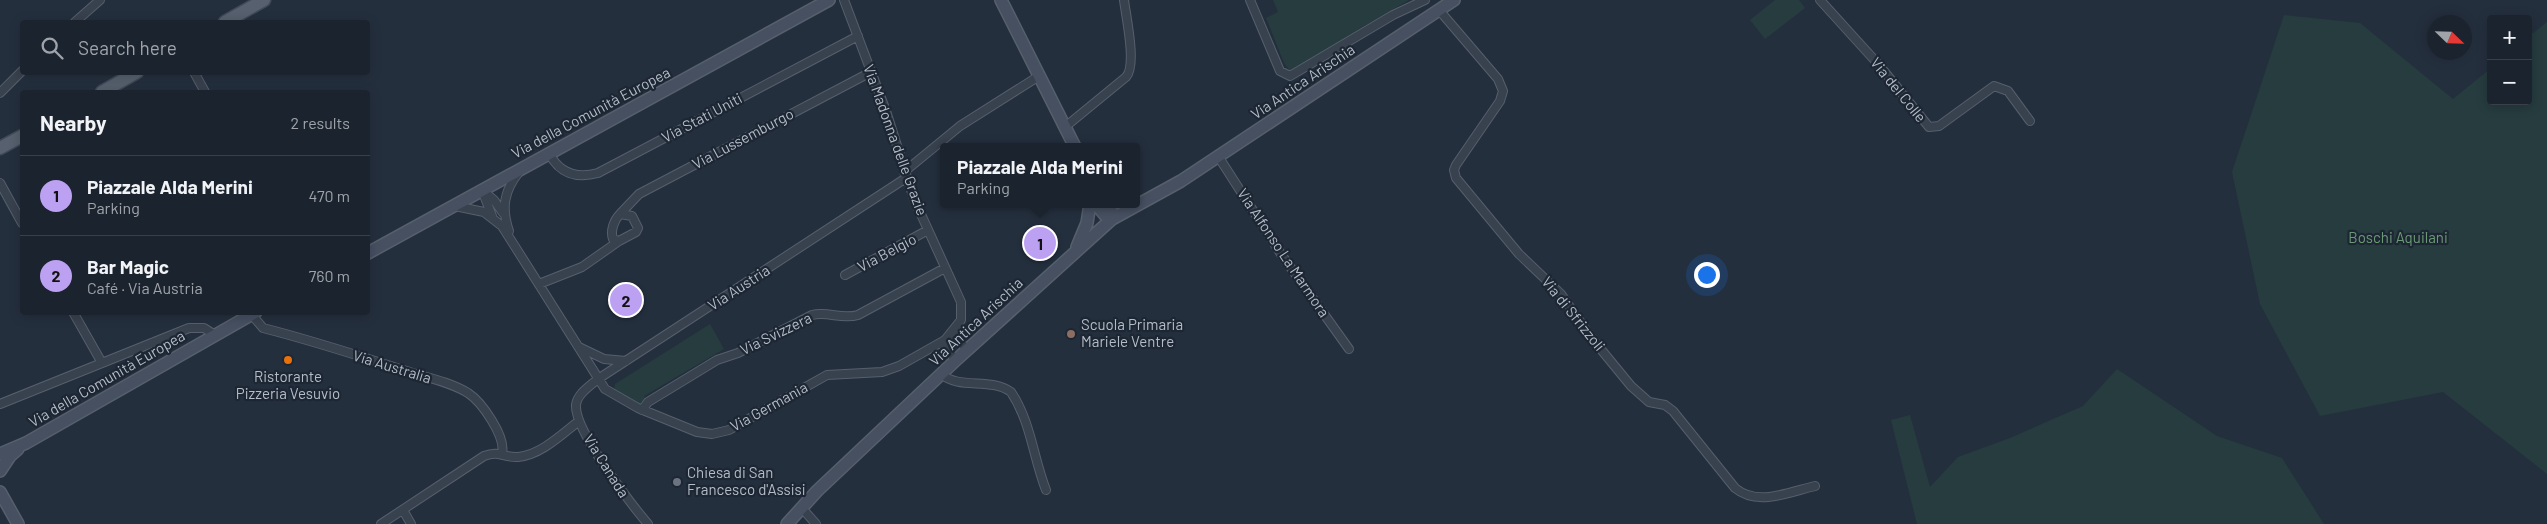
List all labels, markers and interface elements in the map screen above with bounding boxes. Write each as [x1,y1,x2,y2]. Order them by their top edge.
north arrow [2427,15,2472,60]
map controls [2487,15,2532,105]
button: + [2487,15,2532,60]
search box [20,20,370,75]
icon: search [38,34,66,62]
text: Search here [78,36,177,59]
street label: Via Antica Arischia [1247,40,1358,123]
street label: Via del Colle [1867,53,1930,125]
button: − [2487,60,2532,105]
street label: Via Madonna delle Grazie [860,62,932,218]
street label: Via della Comunità Europea [508,63,673,162]
street label: Via Stati Uniti [658,88,745,146]
street label: Via Lussemburgo [689,104,796,172]
text: Nearby [40,110,106,135]
text: 2 results [291,113,350,132]
popup [940,143,1140,208]
text: Piazzale Alda Merini [957,155,1123,178]
text: Piazzale Alda Merini [87,175,253,198]
text: Parking [957,178,1010,197]
street label: Via Alfonso La Marmora [1234,184,1334,320]
text: 1 [53,186,59,205]
text: 470 m [309,186,350,205]
text: Parking [87,198,140,217]
pin: 1 [1024,224,1056,262]
park label: Boschi Aquilani [2348,228,2448,246]
street label: Via Belgio [854,229,919,275]
text: Bar Magic [87,255,169,278]
street label: Via Austria [704,261,773,314]
your location [1694,262,1720,288]
text: 2 [52,266,60,285]
text: 760 m [309,266,350,285]
street label: Via Antica Arischia [925,273,1026,369]
street label: Via di Sfrizzoli [1538,273,1609,354]
text: Café · Via Austria [87,278,203,297]
pin: 2 [610,281,642,319]
street label: Via Svizzera [737,308,814,358]
place label: Scuola Primaria Mariele Ventre [1081,315,1183,350]
street label: Via della Comunità Europea [25,326,188,430]
marker: Scuola Primaria Mariele Ventre [1065,328,1077,340]
street label: Via Australia [351,346,434,387]
marker: Ristorante Pizzeria Vesuvio [282,354,294,366]
place label: Ristorante Pizzeria Vesuvio [236,367,340,402]
street label: Via Germania [727,378,810,435]
street label: Via Canada [580,430,633,501]
place label: Chiesa di San Francesco d'Assisi [687,463,806,498]
marker: Chiesa di San Francesco d'Assisi [671,476,683,488]

